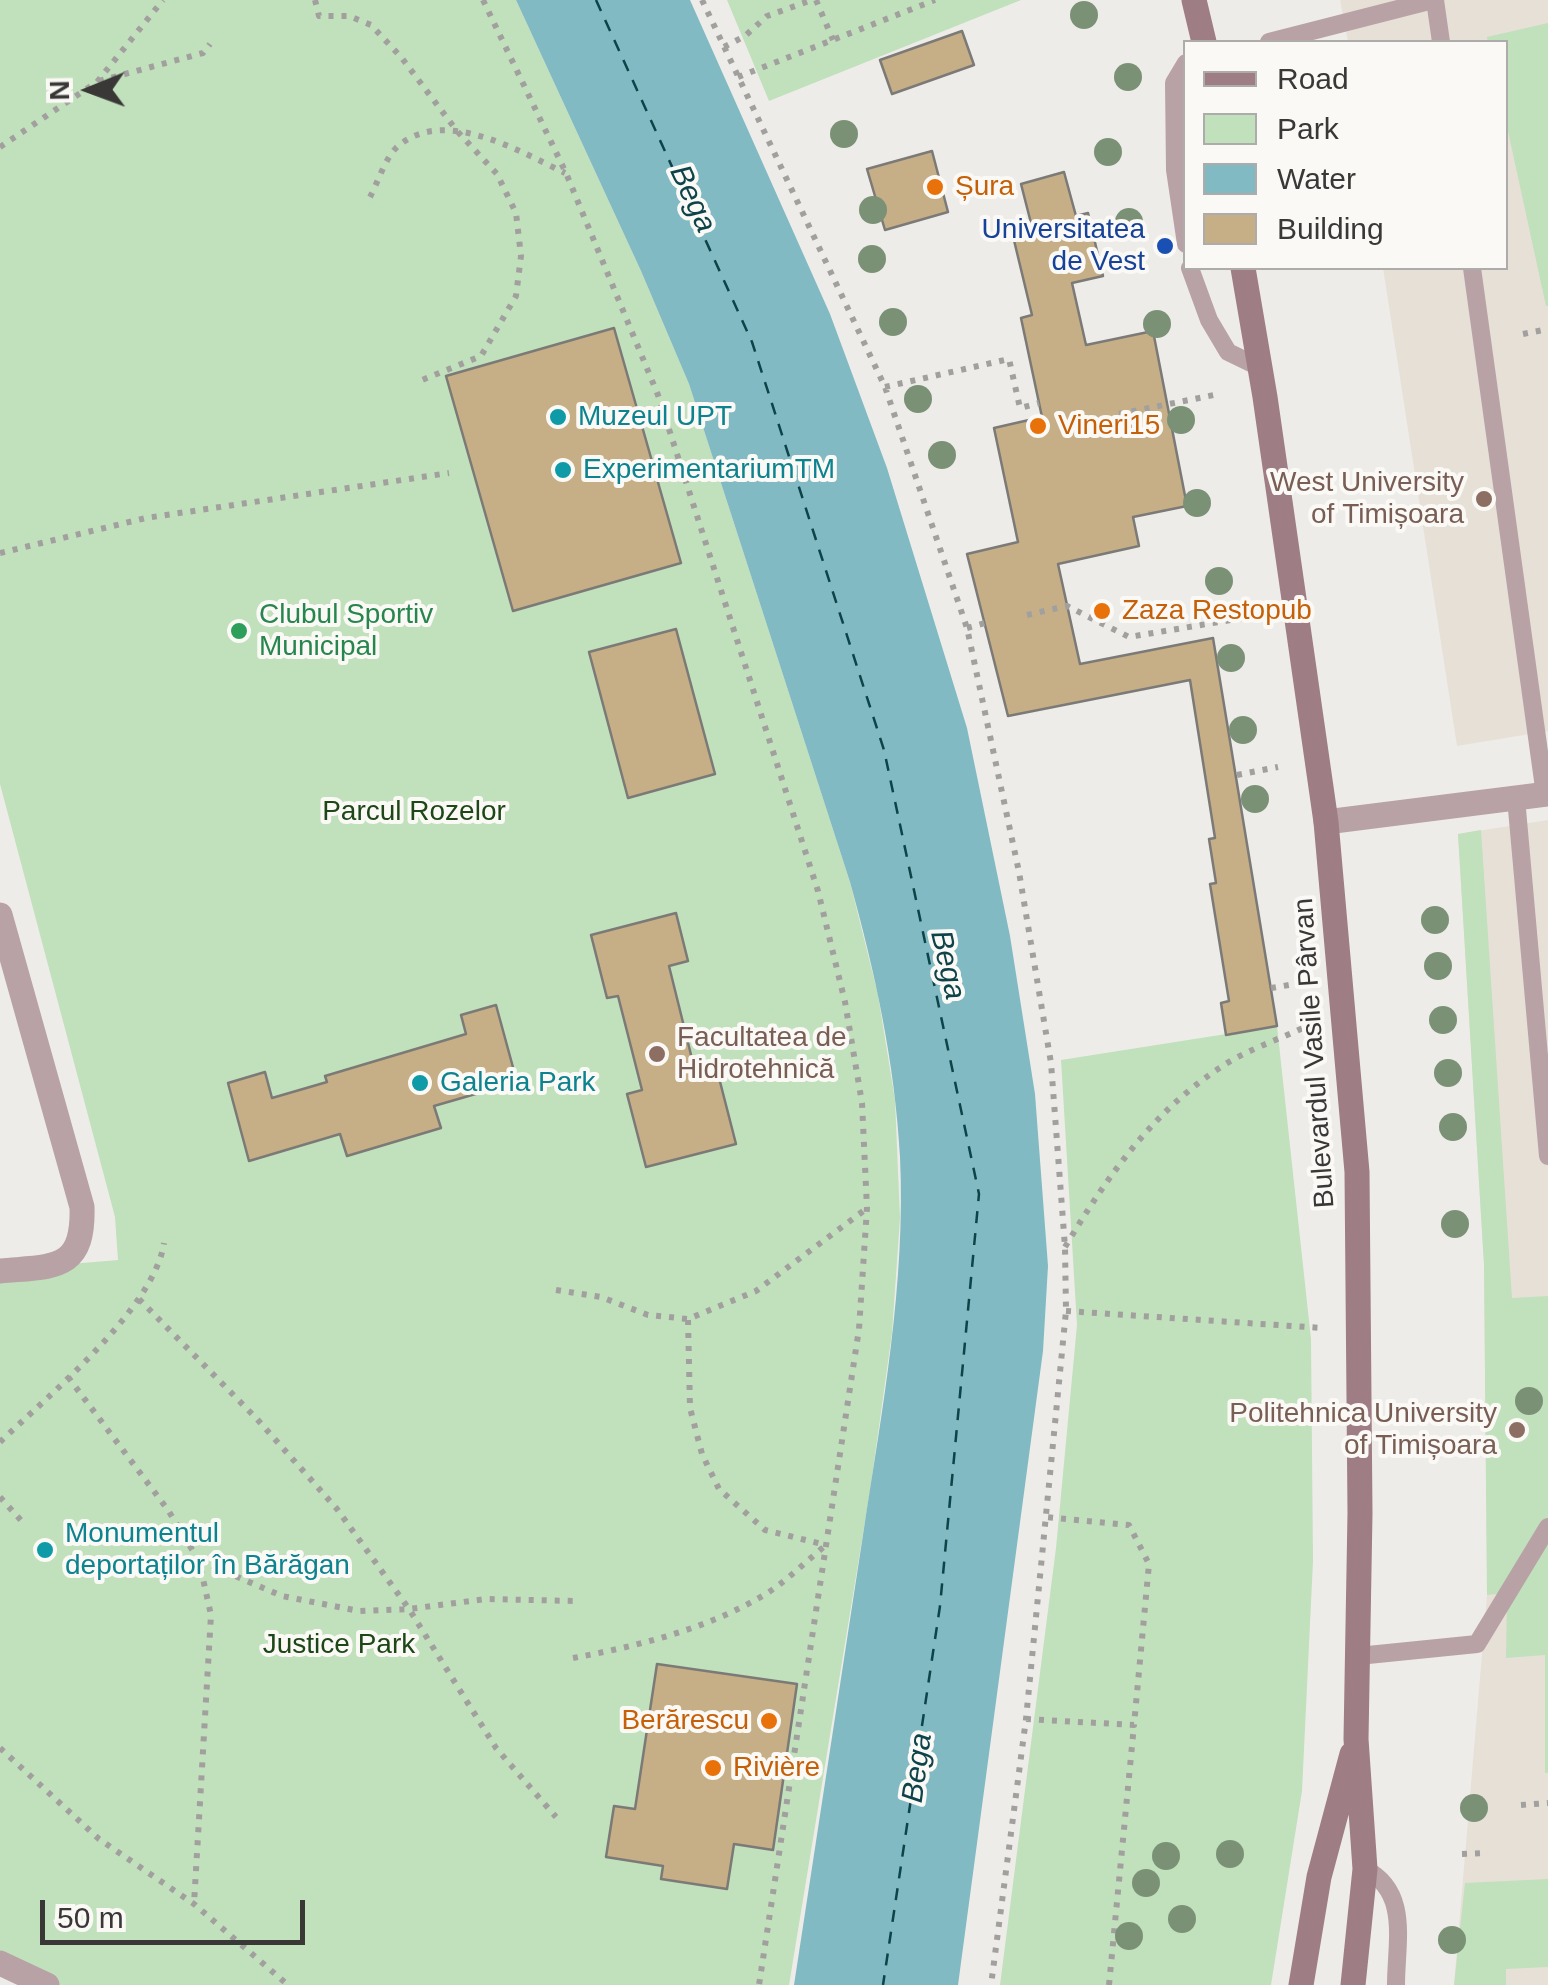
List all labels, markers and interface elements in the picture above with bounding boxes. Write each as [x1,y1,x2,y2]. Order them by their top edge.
north arrow [40,40,140,140]
legend [1183,40,1508,270]
text: Road [1277,62,1349,95]
text: N [44,80,75,101]
text: Park [1277,112,1339,145]
water label: Bega [661,160,723,238]
text: Water [1277,162,1356,195]
place label: Șura [955,170,1014,204]
marker: Șura [924,176,946,198]
text: Building [1277,212,1384,245]
place label: Universitatea de Vest [982,213,1145,279]
marker: Universitatea de Vest [1154,235,1176,257]
place label: Muzeul UPT [578,400,732,434]
marker: Muzeul UPT [547,406,569,428]
place label: Vineri15 [1058,409,1160,443]
marker: Vineri15 [1027,415,1049,437]
place label: ExperimentariumTM [583,453,835,487]
marker: ExperimentariumTM [552,459,574,481]
place label: West University of Timișoara [1270,466,1464,532]
marker: West University of Timișoara [1473,488,1495,510]
place label: Zaza Restopub [1122,594,1312,628]
place label: Clubul Sportiv Municipal [259,598,433,664]
marker: Zaza Restopub [1091,600,1113,622]
marker: Clubul Sportiv Municipal [228,620,250,642]
park label: Parcul Rozelor [322,795,506,829]
street label: Bulevardul Vasile Pârvan [1287,897,1343,1209]
water label: Bega [922,927,972,1003]
place label: Facultatea de Hidrotehnică [677,1021,847,1087]
marker: Facultatea de Hidrotehnică [646,1043,668,1065]
place label: Galeria Park [440,1066,596,1100]
marker: Galeria Park [409,1072,431,1094]
place label: Politehnica University of Timișoara [1229,1397,1497,1463]
marker: Politehnica University of Timișoara [1506,1419,1528,1441]
place label: Monumentul deportaților în Bărăgan [65,1517,350,1583]
marker: Monumentul deportaților în Bărăgan [34,1539,56,1561]
park label: Justice Park [263,1628,415,1662]
place label: Berărescu [621,1704,749,1738]
marker: Berărescu [758,1710,780,1732]
water label: Bega [895,1731,941,1805]
place label: Rivière [733,1751,820,1785]
marker: Rivière [702,1757,724,1779]
scale bar [45,1880,310,1942]
text: 50 m [57,1901,124,1934]

